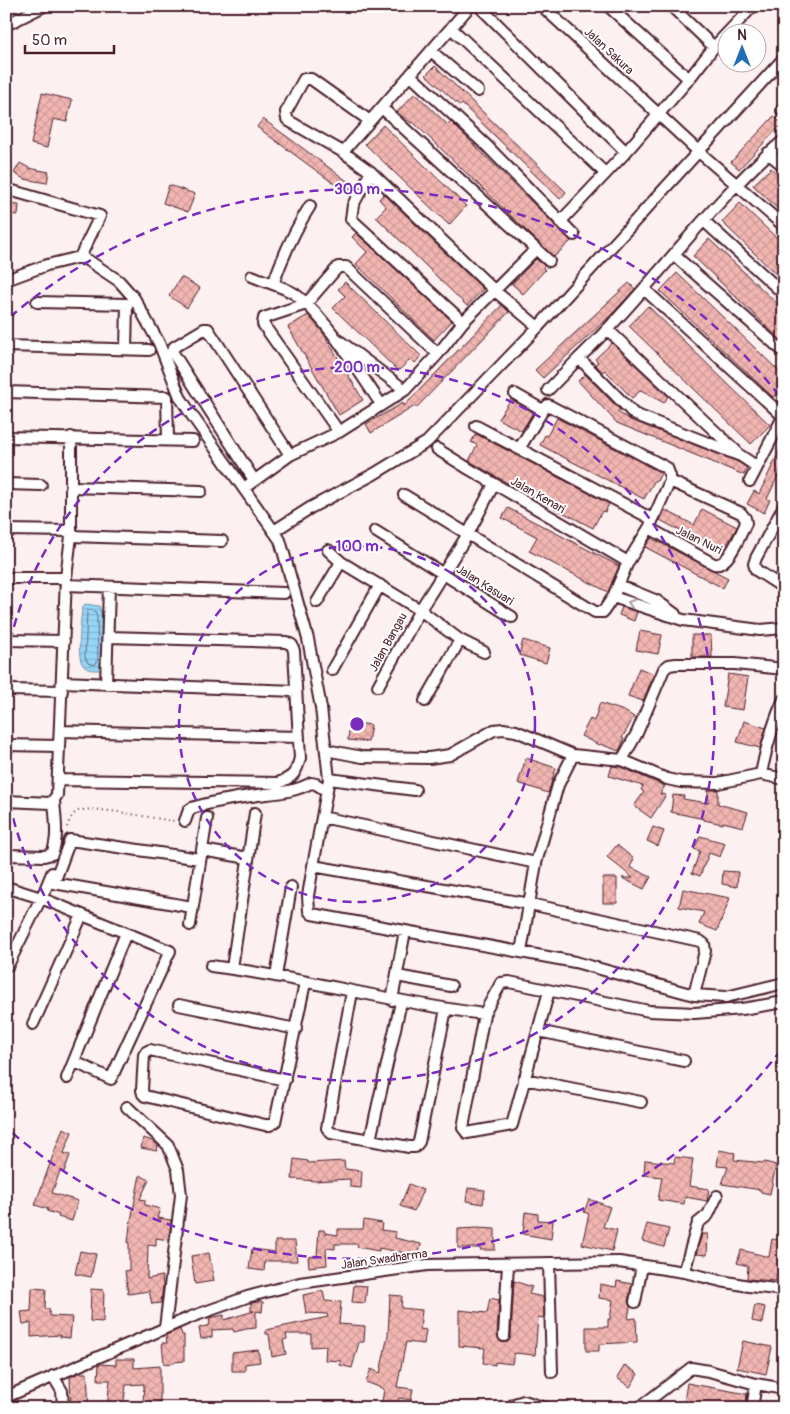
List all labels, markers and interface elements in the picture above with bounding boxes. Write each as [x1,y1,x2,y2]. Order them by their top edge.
scale bar [25,22,114,54]
north arrow [718,22,768,72]
street label: Jalan Sakura [581,25,637,78]
text: N [737,27,747,44]
text: 50 m [32,31,67,50]
text: 300 m [334,180,380,199]
text: 200 m [334,358,380,377]
street label: Jalan Kenari [508,474,568,517]
street label: Jalan Nuri [673,523,724,558]
text: 100 m [336,537,378,556]
street label: Jalan Kasuari [453,562,516,609]
one-way arrow [628,599,636,609]
street label: Jalan Bangau [366,610,411,674]
centre of rings [348,715,366,733]
street label: Jalan Swadharma [340,1246,429,1273]

